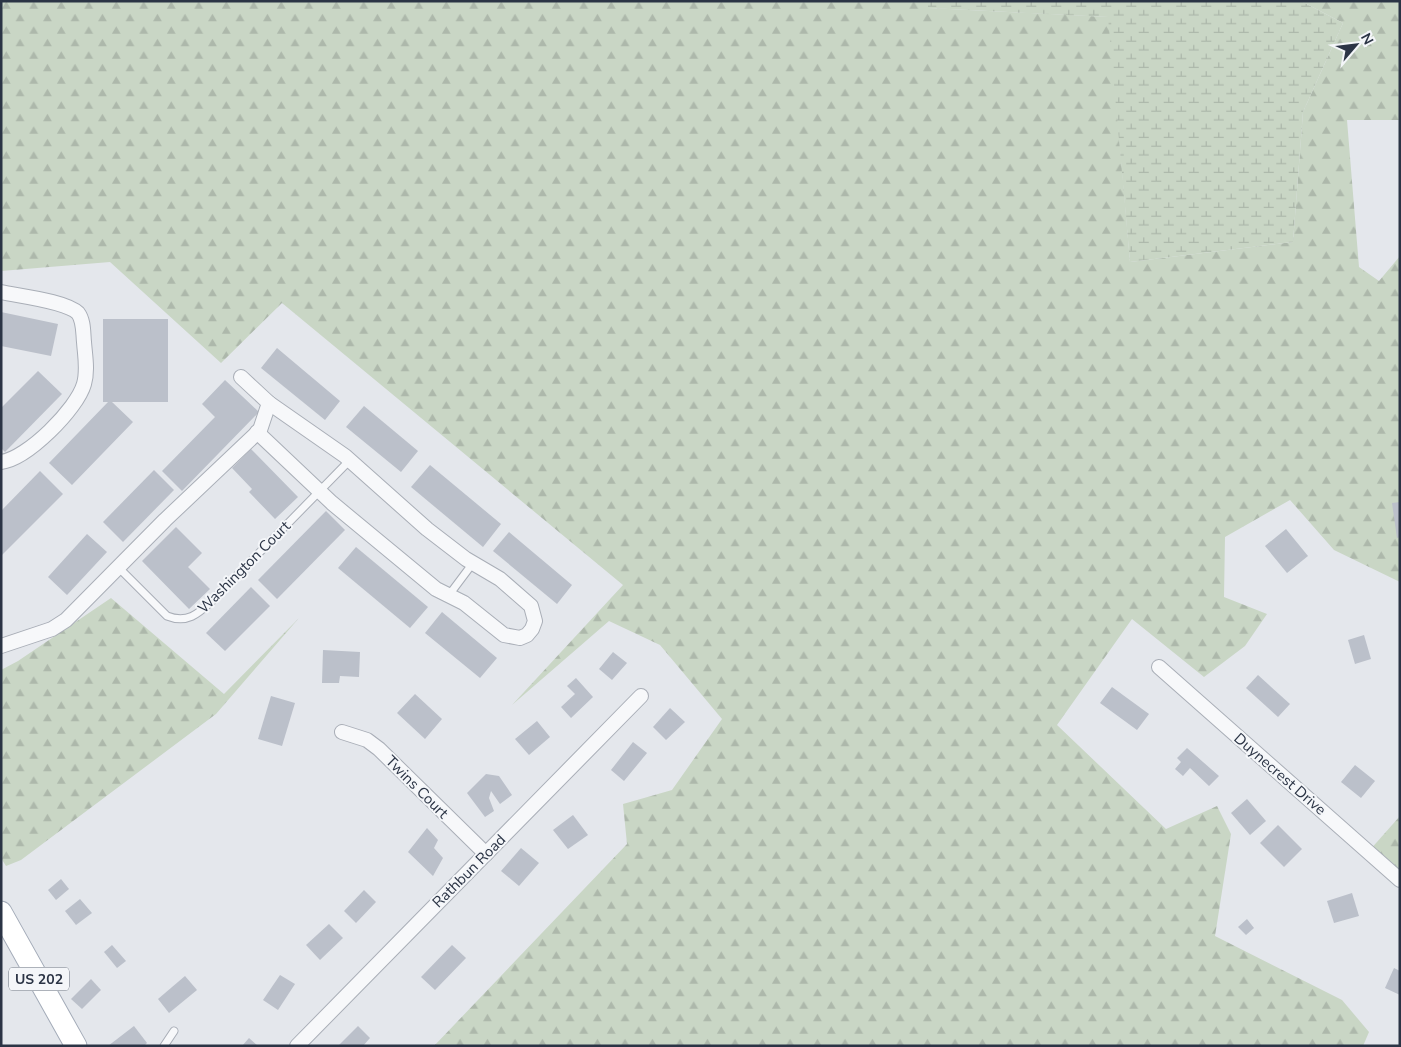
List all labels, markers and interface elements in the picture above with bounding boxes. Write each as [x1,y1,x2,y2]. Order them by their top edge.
north arrow [1331,20,1381,70]
text: N [1356,30,1378,48]
street label: Washington Court [193,516,295,618]
street label: Duynecrest Drive [1230,728,1330,820]
street label: Twins Court [381,751,453,823]
street label: Rathbun Road [428,830,510,912]
road number: US 202 [9,968,69,991]

